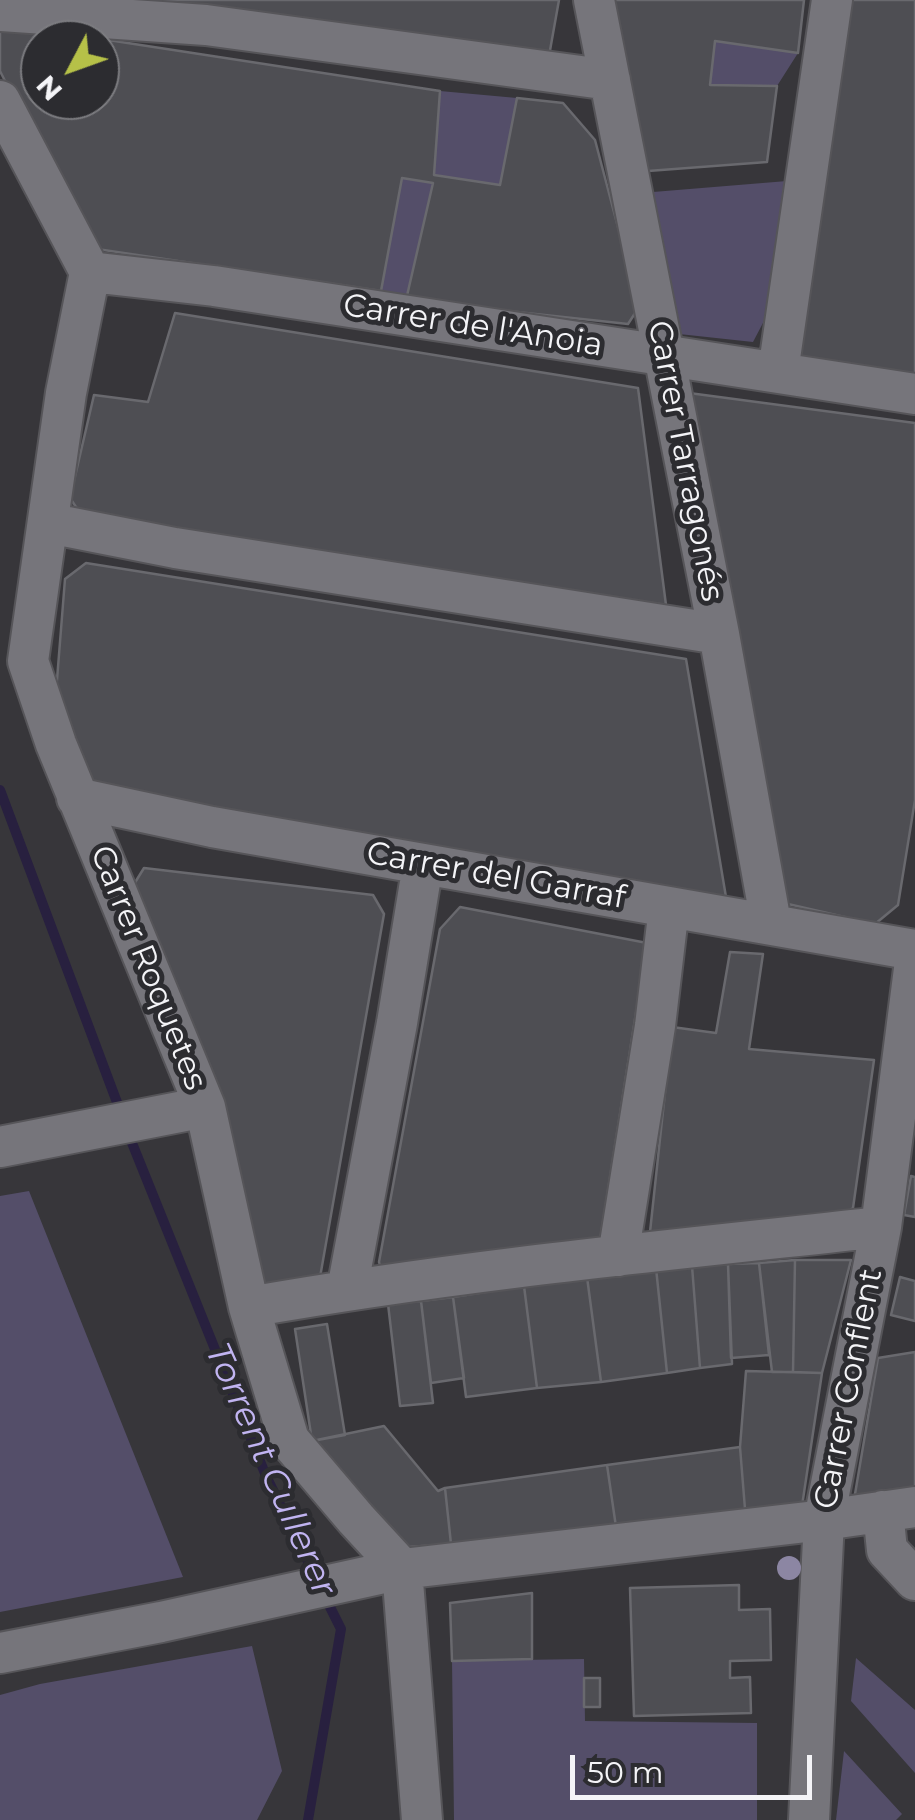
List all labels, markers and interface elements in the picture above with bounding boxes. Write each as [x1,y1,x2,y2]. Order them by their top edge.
north arrow [20,20,120,120]
text: N [29,69,69,108]
street label: Carrer de l'Anoia [341,287,605,365]
street label: Carrer Tarragonés [639,318,731,604]
street label: Carrer del Garraf [363,834,629,918]
street label: Carrer Roquetes [82,840,214,1096]
street label: Carrer Conflent [807,1266,891,1512]
water label: Torrent Cullerer [195,1337,345,1603]
scale bar [575,1735,818,1797]
text: 50 m [587,1754,664,1791]

